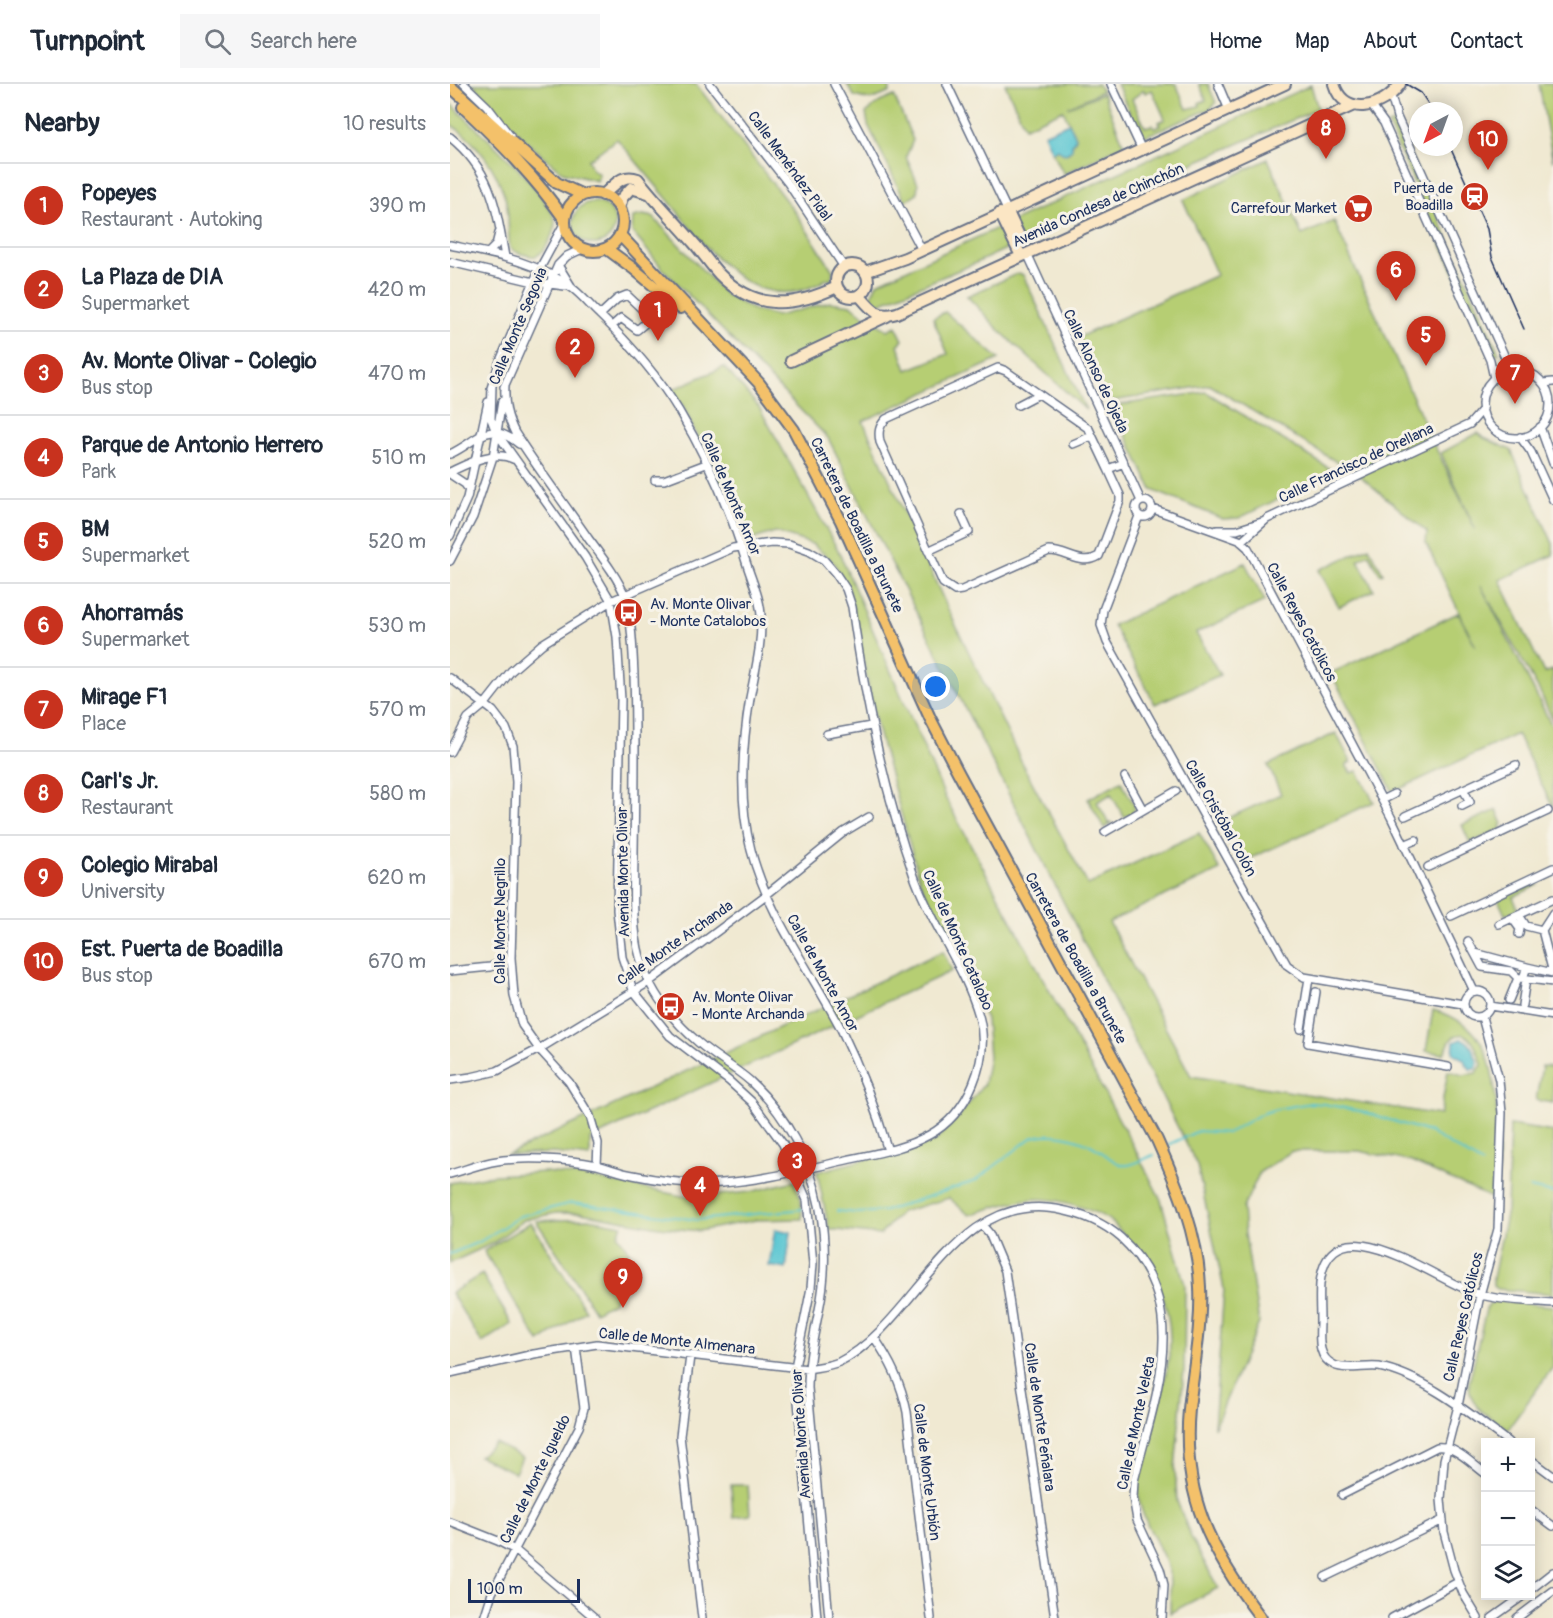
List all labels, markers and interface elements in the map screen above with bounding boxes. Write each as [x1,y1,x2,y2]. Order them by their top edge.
search box [180,14,600,68]
text: Turnpoint [30,24,144,59]
icon: search [201,25,234,58]
text: Search here [249,27,357,55]
text: Home [1209,28,1262,55]
text: Map [1295,28,1330,55]
text: About [1363,28,1417,55]
text: Contact [1450,28,1523,55]
north arrow [1409,102,1463,156]
text: Nearby [24,107,100,139]
street label: Calle Menéndez Pidal [743,107,836,225]
pin: 8 [1306,110,1346,159]
text: 10 results [343,111,426,136]
pin: 10 [1468,120,1508,170]
street label: Avenida Condesa de Chinchón [1009,159,1187,252]
text: Popeyes [81,179,156,207]
place label: Puerta de Boadilla [1393,179,1454,215]
station icon: Puerta de Boadilla [1458,181,1490,213]
supermarket icon: Carrefour Market [1342,192,1374,224]
text: 1 [40,193,47,218]
text: 390 m [369,193,426,218]
place label: Carrefour Market [1231,199,1338,218]
text: Restaurant · Autoking [81,207,263,232]
pin: 6 [1376,252,1416,301]
text: La Plaza de DIA [81,263,223,291]
street label: Calle Monte Segovia [485,265,552,388]
text: 2 [38,277,49,302]
text: 420 m [367,277,426,302]
text: Supermarket [81,291,190,316]
pin: 1 [638,292,678,341]
street label: Calle Alonso de Ojeda [1059,306,1133,436]
pin: 5 [1406,316,1446,366]
pin: 2 [556,328,594,378]
text: Av. Monte Olivar - Colegio [81,347,317,375]
pin: 7 [1496,354,1534,404]
text: 3 [38,361,49,386]
text: 470 m [368,361,426,386]
text: Bus stop [81,375,153,400]
street label: Calle Francisco de Orellana [1276,419,1437,508]
street label: Calle de Monte Amor [696,430,765,559]
text: Parque de Antonio Herrero [81,431,323,459]
street label: Carretera de Boadilla a Brunete [806,434,908,617]
text: 4 [38,445,49,470]
text: 510 m [372,445,426,470]
text: Park [81,459,116,484]
text: BM [81,515,109,543]
text: 5 [38,529,49,554]
text: 520 m [368,529,426,554]
text: Supermarket [81,543,190,568]
street label: Calle Reyes Católicos [1262,559,1341,685]
place label: Av. Monte Olivar - Monte Catalobos [650,595,766,631]
bus stop icon: Av. Monte Olivar - Monte Catalobos [613,597,645,629]
text: Ahorramás [81,599,183,627]
text: 6 [38,613,49,638]
text: 530 m [368,613,426,638]
text: Supermarket [81,627,190,652]
your location [921,672,950,701]
text: Mirage F1 [81,683,167,711]
text: 7 [38,697,49,722]
text: 570 m [369,697,426,722]
text: Place [81,711,126,736]
street label: Calle Cristóbal Colón [1180,756,1261,880]
text: Carl's Jr. [81,767,159,795]
text: 8 [38,781,49,806]
text: 580 m [369,781,426,806]
text: Restaurant [81,795,173,820]
street label: Avenida Monte Olivar [613,806,634,937]
text: Colegio Mirabal [81,851,218,879]
street label: Calle Monte Negrillo [491,858,510,984]
text: 9 [38,865,49,890]
text: 620 m [367,865,426,890]
street label: Calle de Monte Catalobo [918,867,997,1013]
street label: Carretera de Boadilla a Brunete [1020,869,1131,1048]
text: University [81,879,165,904]
street label: Calle Monte Archanda [614,896,737,990]
street label: Calle de Monte Amor [782,911,863,1036]
text: Est. Puerta de Boadilla [81,935,283,963]
text: 10 [33,949,54,974]
text: 670 m [368,949,426,974]
text: Bus stop [81,963,153,988]
place label: Av. Monte Olivar - Monte Archanda [692,988,804,1024]
bus stop icon: Av. Monte Olivar - Monte Archanda [655,990,687,1022]
pin: 3 [778,1142,816,1192]
pin: 4 [680,1166,720,1216]
street label: Calle Reyes Católicos [1439,1250,1488,1384]
pin: 9 [604,1258,642,1308]
street label: Calle de Monte Almenara [598,1324,756,1359]
street label: Calle de Monte Peñalara [1020,1341,1059,1493]
street label: Calle de Monte Veleta [1113,1354,1160,1492]
street label: Avenida Monte Olivar [787,1368,816,1500]
street label: Calle de Monte Urbión [909,1402,944,1542]
street label: Calle de Monte Igueldo [496,1412,575,1547]
map controls [1481,1438,1535,1600]
button: + [1481,1438,1535,1492]
button: − [1481,1492,1535,1546]
button: layers [1481,1546,1535,1600]
scale bar [468,1576,580,1604]
text: 100 m [477,1579,523,1599]

